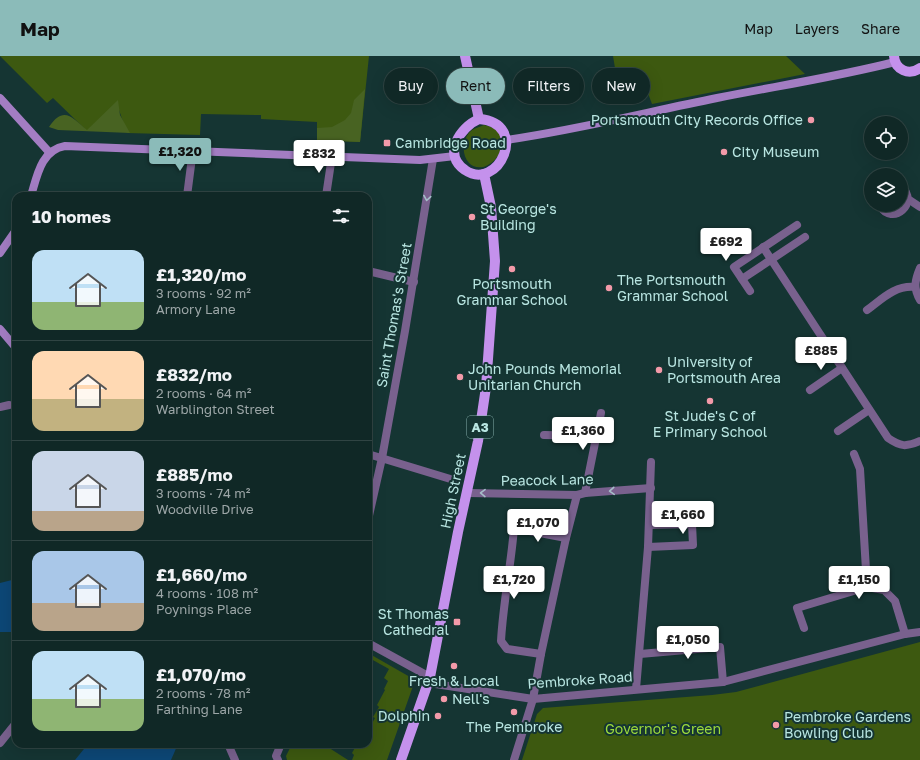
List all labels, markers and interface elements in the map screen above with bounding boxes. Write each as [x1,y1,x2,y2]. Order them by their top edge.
text: Map [20,17,60,40]
text: Map [744,20,773,37]
text: Layers [795,20,839,37]
text: Share [861,20,900,37]
chip: Buy [384,68,438,104]
chip: Rent [446,68,505,104]
chip: Filters [513,68,584,104]
chip: New [592,68,650,104]
place label: Portsmouth City Records Office [591,111,803,128]
marker: Portsmouth City Records Office [806,115,816,125]
map controls [864,116,908,212]
button: locate [864,116,908,160]
place label: Cambridge Road [395,134,506,151]
pin: £1,320 [147,138,213,172]
marker: Cambridge Road [382,138,392,148]
pin: £832 [295,140,343,174]
text: £1,320 [158,143,202,159]
place label: City Museum [732,143,819,160]
text: £832 [303,145,335,161]
marker: City Museum [719,147,729,157]
button: layers [864,168,908,212]
one-way arrow [423,195,432,201]
place label: St George's Building [480,200,557,233]
icon: filters [330,205,352,227]
text: 10 homes [32,206,111,227]
marker: St George's Building [467,212,477,222]
pin: £692 [702,228,750,262]
text: £692 [709,233,743,249]
street label: Saint Thomas's Street [372,241,415,389]
text: £1,320/mo [156,264,246,285]
marker: Portsmouth Grammar School [507,264,517,274]
icon: home [64,266,112,314]
place label: The Portsmouth Grammar School [617,271,728,304]
place label: Portsmouth Grammar School [456,275,568,308]
marker: The Portsmouth Grammar School [604,283,614,293]
text: 3 rooms · 92 m² [156,285,251,301]
text: Armory Lane [156,301,236,317]
pin: £885 [797,337,845,371]
text: £885 [804,342,838,358]
place label: University of Portsmouth Area [667,353,781,386]
place label: John Pounds Memorial Unitarian Church [468,360,621,393]
text: £832/mo [156,364,232,385]
marker: University of Portsmouth Area [654,365,664,375]
icon: home [64,367,112,415]
marker: John Pounds Memorial Unitarian Church [455,372,465,382]
text: 2 rooms · 64 m² [156,385,251,401]
marker: St Jude's C of E Primary School [705,396,715,406]
text: Warblington Street [156,401,275,417]
place label: St Jude's C of E Primary School [653,407,767,440]
road number: A3 [467,416,493,438]
pin: £1,360 [550,417,616,451]
text: £1,360 [561,422,605,438]
street label: High Street [436,452,469,530]
text: £885/mo [156,464,233,485]
icon: home [64,467,112,515]
street label: Peacock Lane [500,470,594,489]
text: 3 rooms · 74 m² [156,485,250,501]
one-way arrow [609,487,615,496]
one-way arrow [480,489,486,497]
text: Woodville Drive [156,501,254,517]
pin: £1,660 [650,501,716,535]
text: £1,660 [661,506,705,522]
pin: £1,070 [505,509,571,543]
text: £1,070 [516,514,560,530]
text: £1,660/mo [156,564,247,585]
pin: £1,720 [481,566,547,600]
pin: £1,150 [826,566,892,600]
icon: home [64,567,112,615]
text: £1,720 [493,571,535,587]
text: £1,150 [838,571,880,587]
text: 4 rooms · 108 m² [156,585,258,601]
text: Poynings Place [156,601,251,617]
place label: St Thomas Cathedral [378,605,449,638]
marker: St Thomas Cathedral [452,617,462,627]
pin: £1,050 [655,626,721,660]
text: £1,050 [666,631,710,647]
marker: Fresh & Local [449,661,459,671]
text: £1,070/mo [156,664,246,685]
icon: home [64,667,112,715]
street label: Pembroke Road [527,667,633,692]
place label: Fresh & Local [409,672,499,689]
text: 2 rooms · 78 m² [156,685,250,701]
place label: Nell's [452,690,490,707]
marker: Nell's [439,694,449,704]
text: Farthing Lane [156,701,243,717]
place label: Dolphin [378,707,430,724]
marker: The Pembroke [509,707,519,717]
place label: Pembroke Gardens Bowling Club [784,708,911,741]
marker: Dolphin [433,711,443,721]
place label: The Pembroke [466,718,562,735]
park label: Governor's Green [605,720,721,737]
marker: Pembroke Gardens Bowling Club [771,720,781,730]

